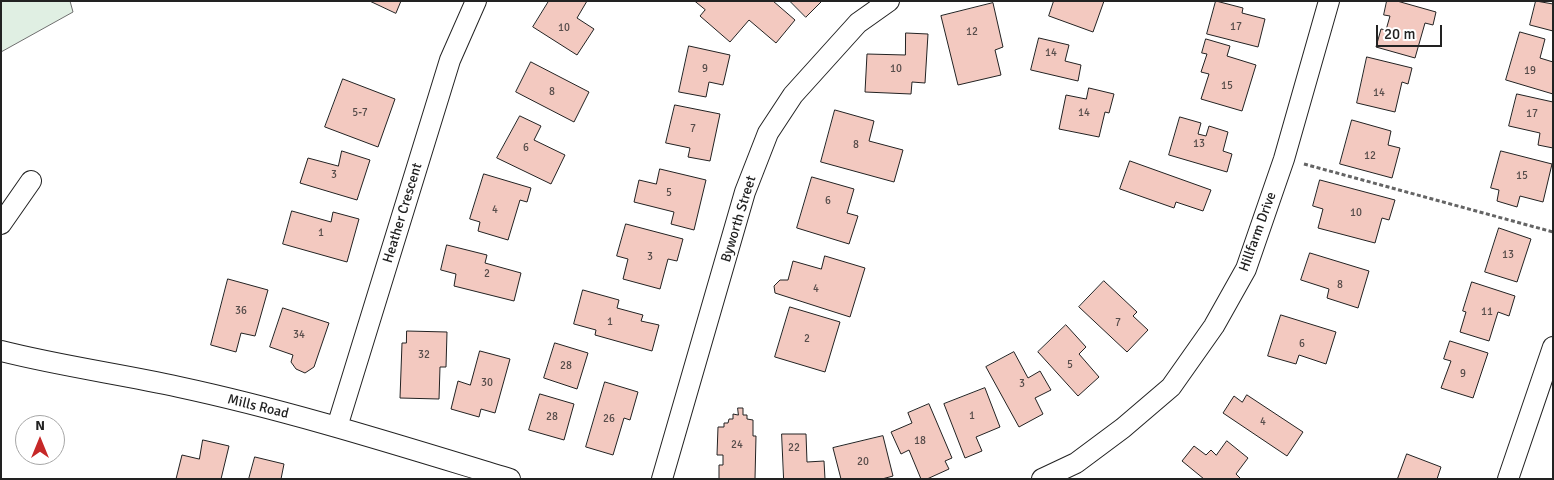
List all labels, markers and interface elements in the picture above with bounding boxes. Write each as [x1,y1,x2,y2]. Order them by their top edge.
scale bar [1379,15,1445,47]
house number: 17 [1230,20,1242,34]
house number: 10 [558,21,570,35]
house number: 12 [966,25,978,39]
text: 20 m [1384,25,1415,43]
house number: 14 [1045,46,1057,60]
house number: 9 [702,62,708,76]
house number: 10 [890,62,902,76]
house number: 19 [1524,64,1536,78]
house number: 15 [1221,79,1233,93]
house number: 8 [549,85,555,99]
house number: 14 [1373,86,1385,100]
house number: 5-7 [352,106,368,120]
house number: 14 [1078,106,1090,120]
house number: 17 [1526,107,1538,121]
house number: 7 [690,122,696,136]
house number: 13 [1193,137,1205,151]
house number: 8 [853,138,859,152]
house number: 6 [523,141,529,155]
house number: 12 [1364,149,1376,163]
street label: Heather Crescent [380,161,426,265]
house number: 3 [331,168,337,182]
house number: 15 [1516,169,1528,183]
street label: Byworth Street [718,174,760,264]
house number: 5 [666,186,672,200]
street label: Hillfarm Drive [1236,190,1280,274]
house number: 6 [825,194,831,208]
house number: 4 [492,203,498,217]
house number: 10 [1350,206,1362,220]
house number: 1 [318,226,324,240]
house number: 13 [1502,248,1514,262]
house number: 3 [647,250,653,264]
house number: 2 [484,267,490,281]
house number: 8 [1337,278,1343,292]
house number: 4 [813,282,819,296]
house number: 36 [235,304,247,318]
house number: 11 [1481,305,1493,319]
house number: 1 [607,315,613,329]
house number: 7 [1115,316,1121,330]
house number: 34 [293,328,305,342]
house number: 2 [804,332,810,346]
house number: 6 [1299,337,1305,351]
house number: 32 [418,348,430,362]
house number: 5 [1067,358,1073,372]
house number: 28 [560,359,572,373]
house number: 9 [1460,367,1466,381]
house number: 30 [481,376,493,390]
house number: 3 [1019,377,1025,391]
street label: Mills Road [226,391,290,423]
house number: 1 [969,409,975,423]
house number: 28 [546,410,558,424]
house number: 26 [603,412,615,426]
north arrow [15,415,65,465]
house number: 4 [1260,415,1266,429]
text: N [35,417,45,434]
house number: 18 [914,434,926,448]
house number: 24 [731,438,743,452]
house number: 22 [788,441,800,455]
house number: 20 [857,455,869,469]

